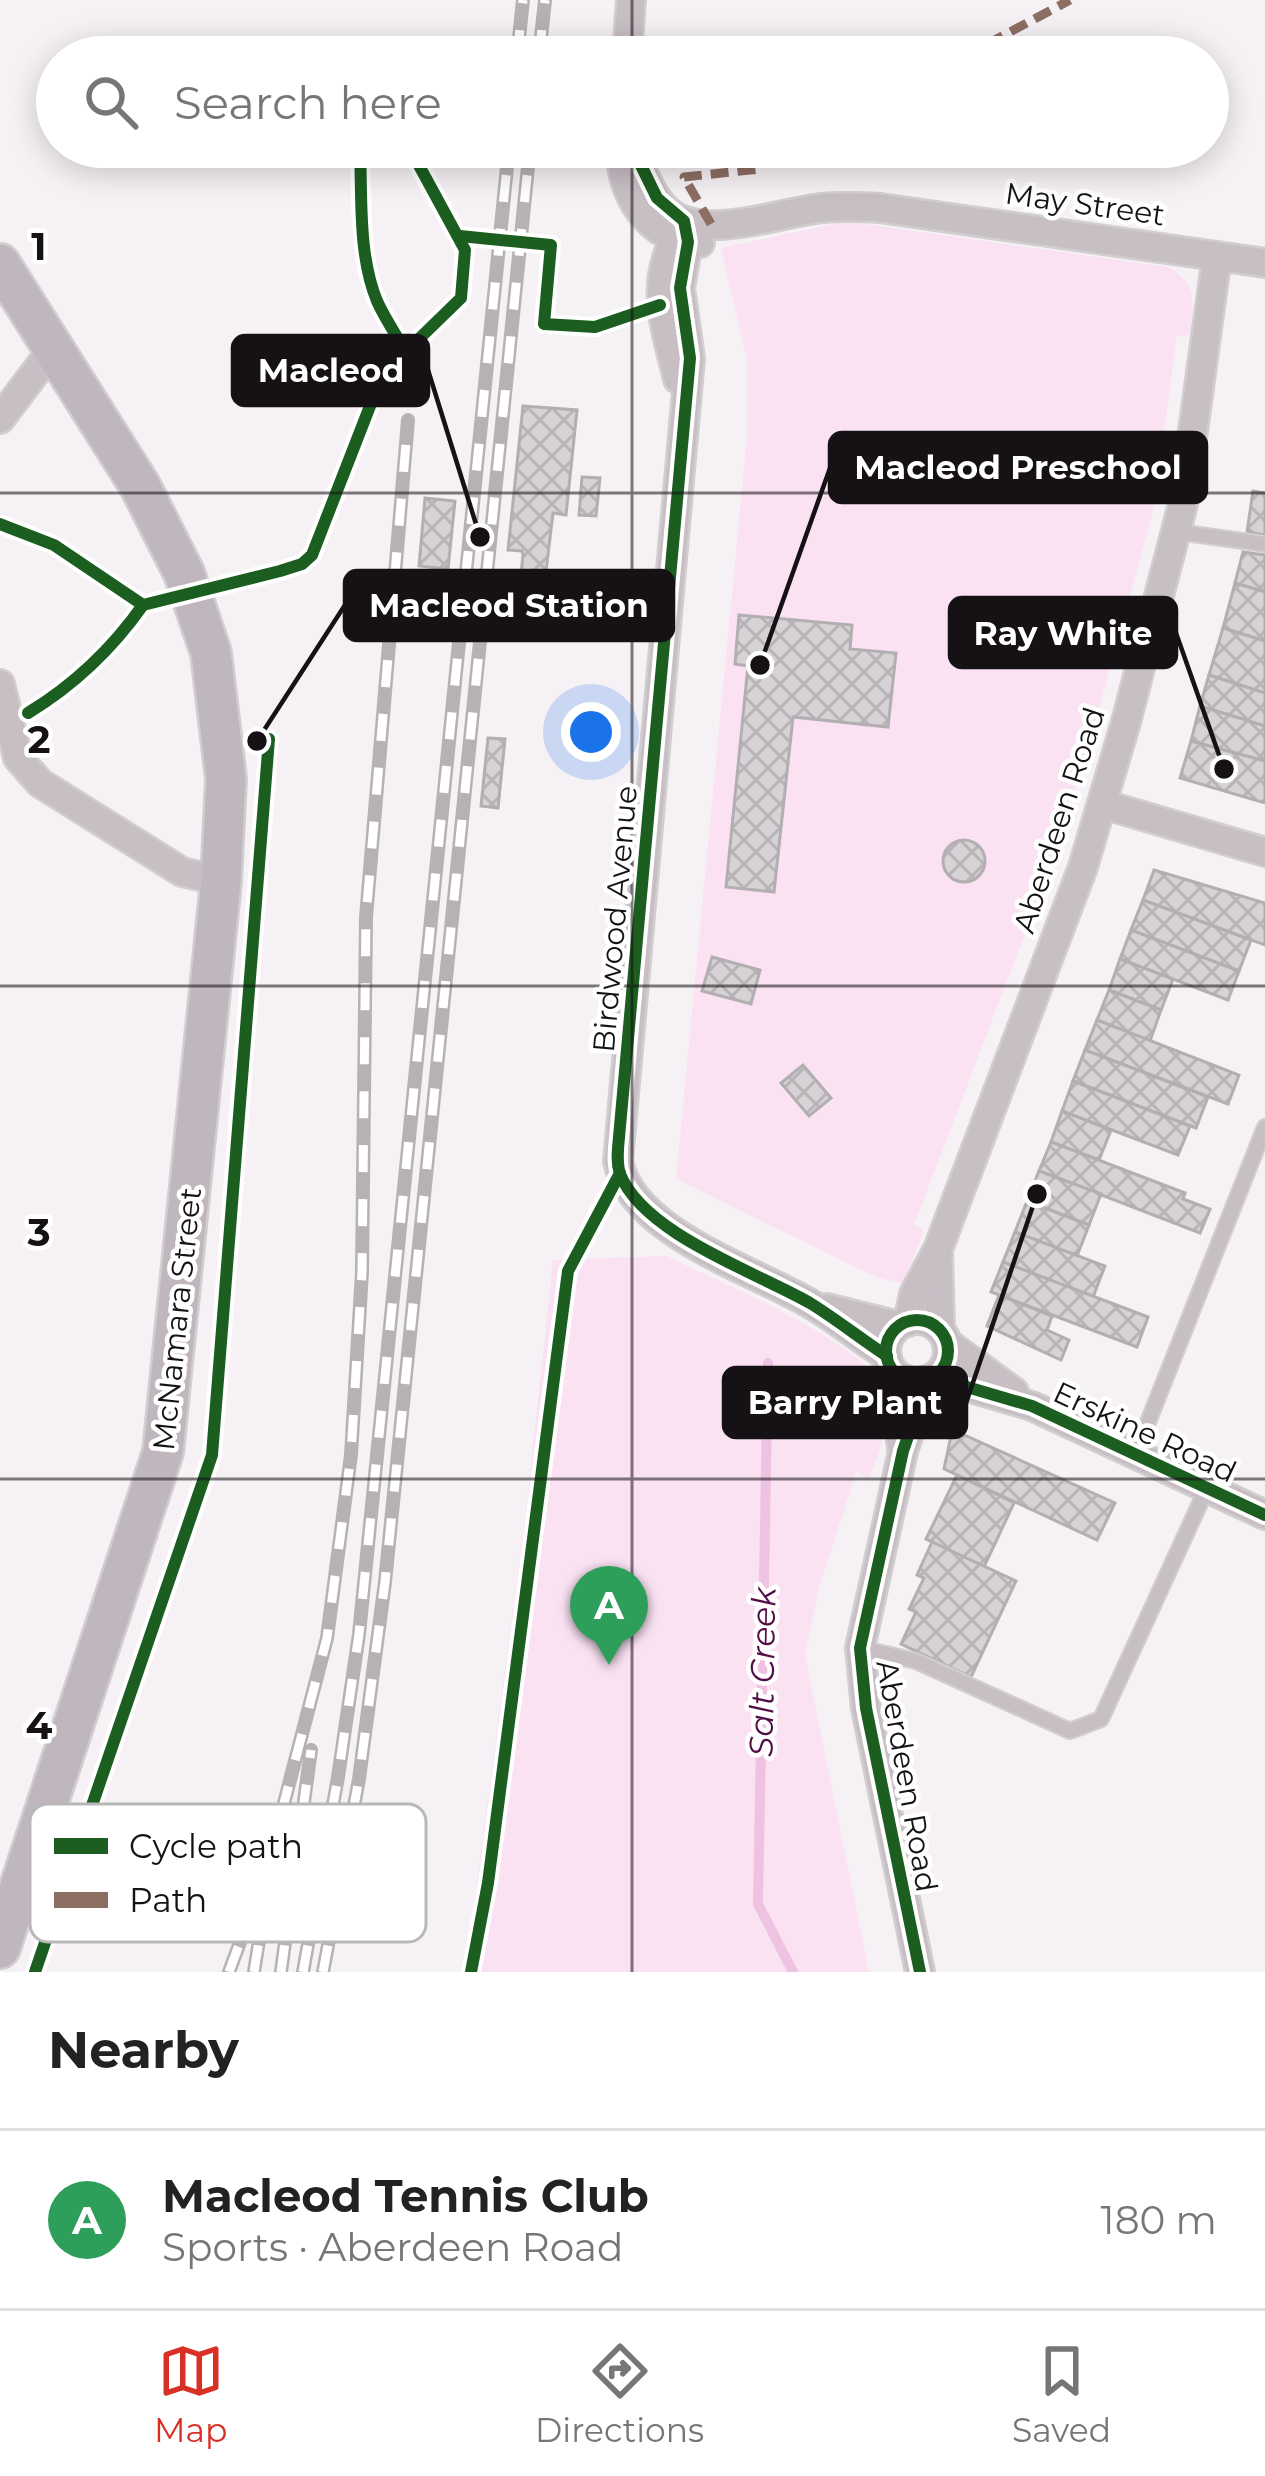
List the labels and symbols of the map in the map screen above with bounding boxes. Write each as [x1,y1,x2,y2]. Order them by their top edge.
street label: May Street [1003,175,1167,233]
text: 1 [31,222,47,270]
callout: Macleod [233,336,428,405]
text: Macleod [258,350,404,390]
callout: Macleod Preschool [830,433,1206,502]
text: Macleod Preschool [854,447,1182,487]
callout: Macleod Station [345,571,673,640]
text: Macleod Station [369,585,649,625]
callout: Ray White [950,598,1176,667]
text: Ray White [974,613,1152,653]
your location [561,702,621,762]
street label: Aberdeen Road [1005,703,1113,937]
text: 2 [27,715,51,763]
street label: Birdwood Avenue [585,784,645,1054]
street label: McNamara Street [145,1186,209,1452]
text: 3 [26,1208,51,1256]
callout: Barry Plant [724,1368,966,1437]
street label: Erskine Road [1048,1374,1242,1490]
text: Barry Plant [748,1382,942,1422]
pin: A [570,1566,648,1665]
water label: Salt Creek [741,1585,784,1757]
street label: Aberdeen Road [868,1657,946,1895]
text: 4 [26,1701,53,1749]
legend [30,1804,426,1942]
text: Cycle path [129,1826,303,1866]
text: Path [129,1880,207,1920]

